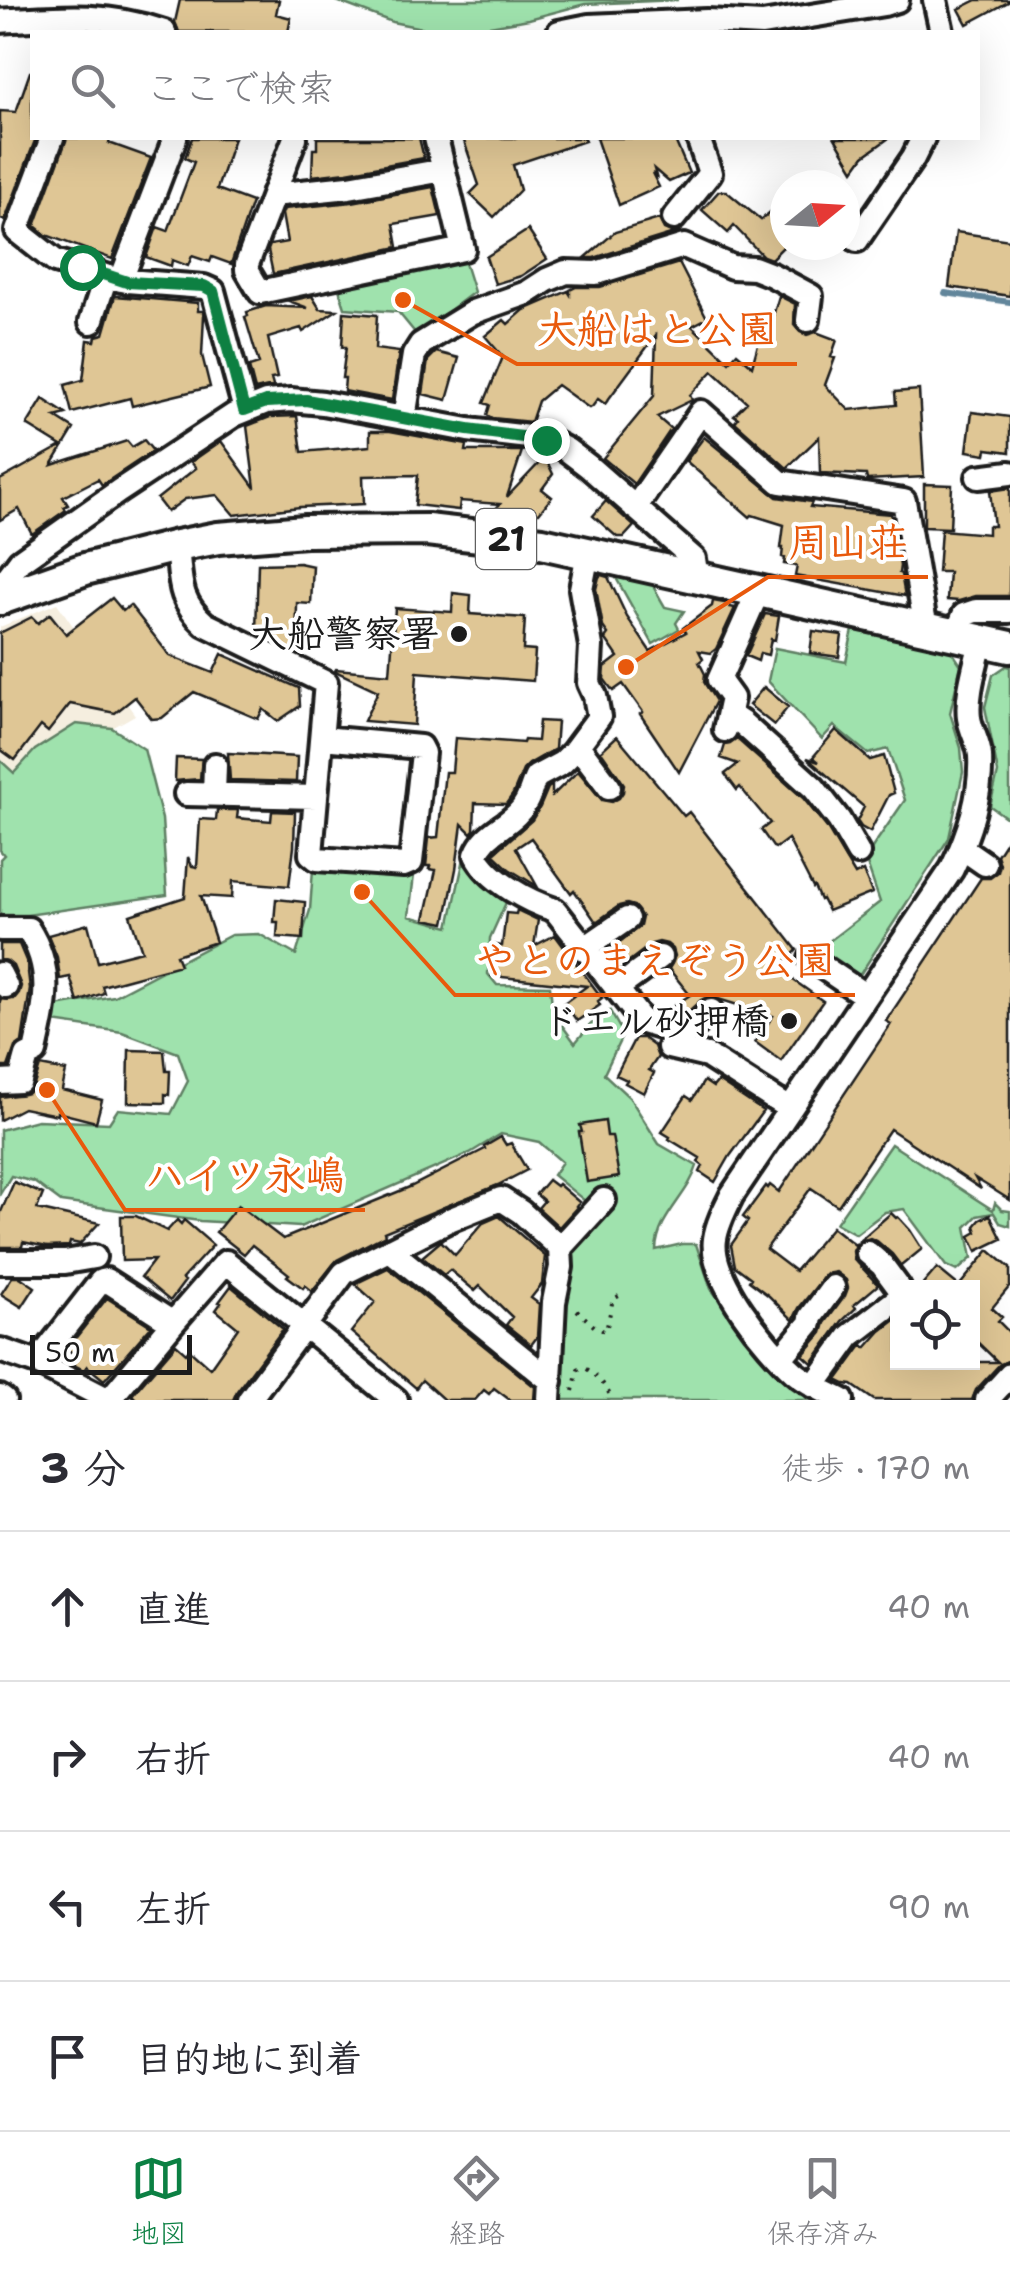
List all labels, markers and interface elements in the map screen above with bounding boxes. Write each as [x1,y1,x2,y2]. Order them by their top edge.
search box [30,30,980,140]
icon: search [65,58,120,113]
text: ここで検索 [145,62,335,113]
north arrow [770,170,860,260]
route start [60,245,106,291]
callout: 大船はと公園 [517,294,797,364]
text: 大船はと公園 [537,302,777,356]
route end [524,418,570,464]
callout: 周山荘 [768,507,928,577]
road number: 21 [476,509,536,569]
text: 周山荘 [788,515,908,569]
place label: 大船警察署 [249,608,439,659]
marker: 大船警察署 [448,623,470,645]
callout: やとのまえぞう公園 [455,925,855,995]
text: やとのまえぞう公園 [475,933,835,987]
place label: ドエル砂押橋 [541,995,769,1046]
marker: ドエル砂押橋 [778,1010,800,1032]
callout: ハイツ永嶋 [125,1140,365,1210]
text: ハイツ永嶋 [145,1148,345,1202]
map controls [890,1280,980,1370]
button: locate [890,1280,980,1370]
scale bar [30,1330,192,1374]
text: 50 m [45,1333,115,1371]
text: 3 分 [40,1440,126,1496]
text: 徒歩 · 170 m [781,1446,970,1489]
icon: ahead [40,1579,95,1634]
text: 直進 [135,1583,211,1634]
text: 40 m [887,1585,970,1628]
icon: right [40,1729,95,1784]
text: 右折 [135,1733,211,1784]
text: 40 m [887,1735,970,1778]
icon: left [40,1879,95,1934]
text: 左折 [135,1883,211,1934]
text: 90 m [887,1885,970,1928]
icon: arrive [40,2029,95,2084]
text: 目的地に到着 [135,2033,363,2084]
tab: 地図 [131,2151,187,2252]
tab: 経路 [449,2151,505,2252]
tab: 保存済み [767,2151,879,2252]

